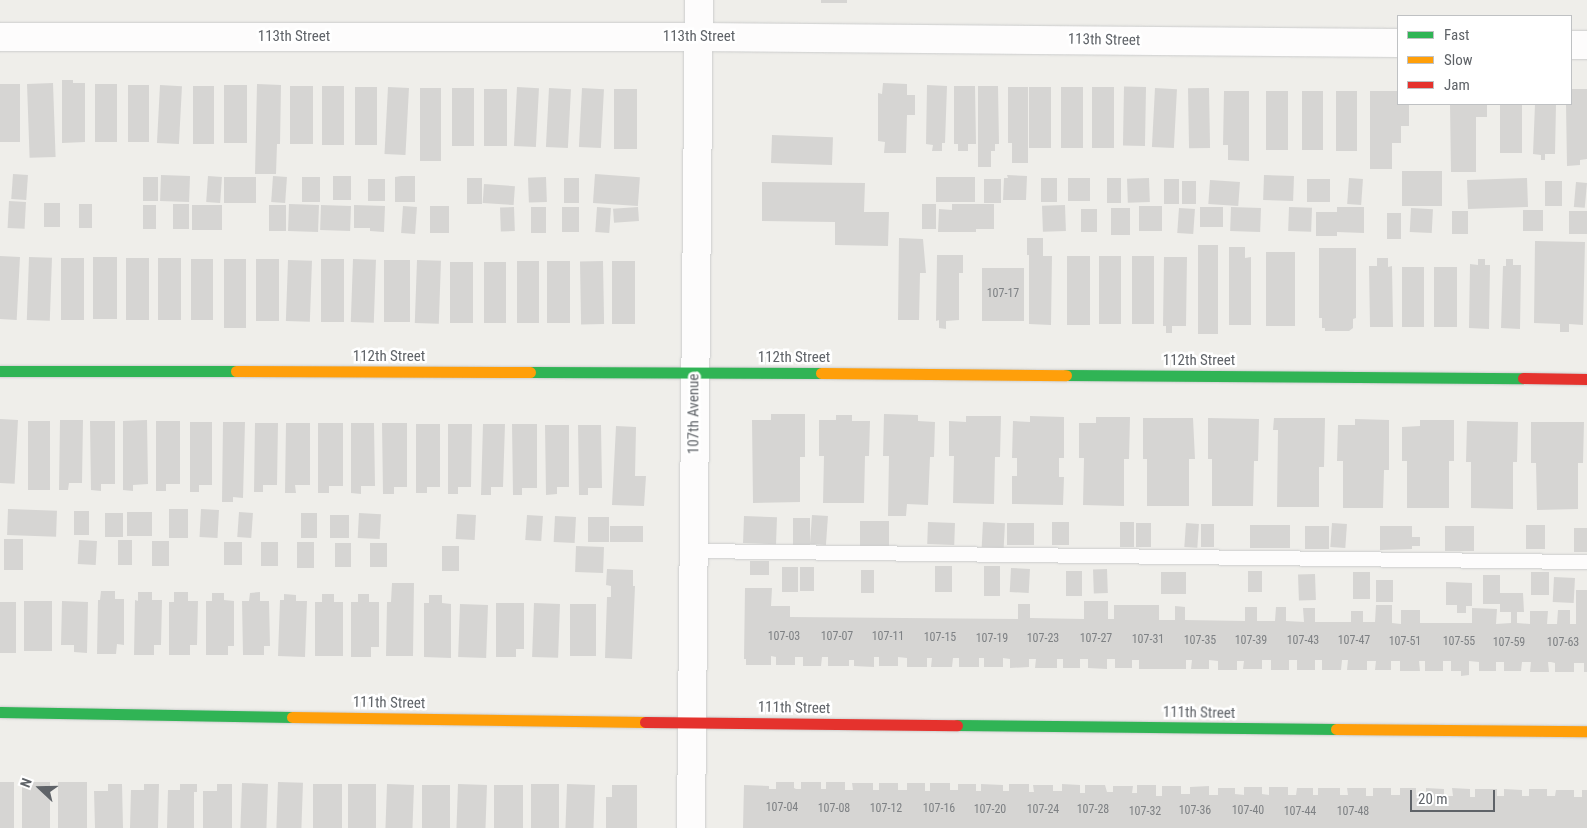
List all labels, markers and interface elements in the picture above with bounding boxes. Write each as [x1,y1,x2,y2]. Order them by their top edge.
legend [1397,15,1572,105]
text: Fast [1444,26,1469,44]
street label: 113th Street [258,28,330,46]
street label: 113th Street [663,28,735,46]
street label: 113th Street [1068,30,1140,50]
text: Slow [1444,51,1473,69]
text: Jam [1444,76,1470,94]
house number: 107-17 [987,287,1019,301]
street label: 112th Street [353,348,425,366]
street label: 112th Street [758,349,830,367]
street label: 112th Street [1163,352,1235,370]
street label: 107th Avenue [685,374,703,454]
house number: 107-03 [768,630,800,644]
house number: 107-07 [821,630,853,644]
house number: 107-11 [872,630,904,644]
house number: 107-15 [924,631,956,645]
house number: 107-19 [976,632,1008,646]
house number: 107-23 [1027,632,1059,646]
house number: 107-27 [1080,632,1112,646]
house number: 107-31 [1132,633,1164,647]
house number: 107-35 [1184,634,1216,648]
house number: 107-39 [1235,634,1267,648]
house number: 107-43 [1287,634,1319,648]
house number: 107-47 [1338,634,1370,648]
house number: 107-51 [1389,635,1421,649]
house number: 107-55 [1443,635,1475,649]
house number: 107-59 [1493,636,1525,650]
house number: 107-63 [1547,636,1579,650]
street label: 111th Street [353,693,425,713]
street label: 111th Street [758,698,830,718]
street label: 111th Street [1163,703,1235,723]
north arrow [15,763,65,813]
text: N [17,776,35,790]
scale bar [1412,780,1497,812]
text: 20 m [1418,790,1448,808]
house number: 107-04 [766,801,798,815]
house number: 107-08 [818,802,850,816]
house number: 107-12 [870,802,902,816]
house number: 107-16 [923,802,955,816]
house number: 107-20 [974,803,1006,817]
house number: 107-24 [1027,803,1059,817]
house number: 107-28 [1077,803,1109,817]
house number: 107-36 [1179,804,1211,818]
house number: 107-40 [1232,804,1264,818]
house number: 107-32 [1129,805,1161,819]
house number: 107-44 [1284,805,1316,819]
house number: 107-48 [1337,805,1369,819]

